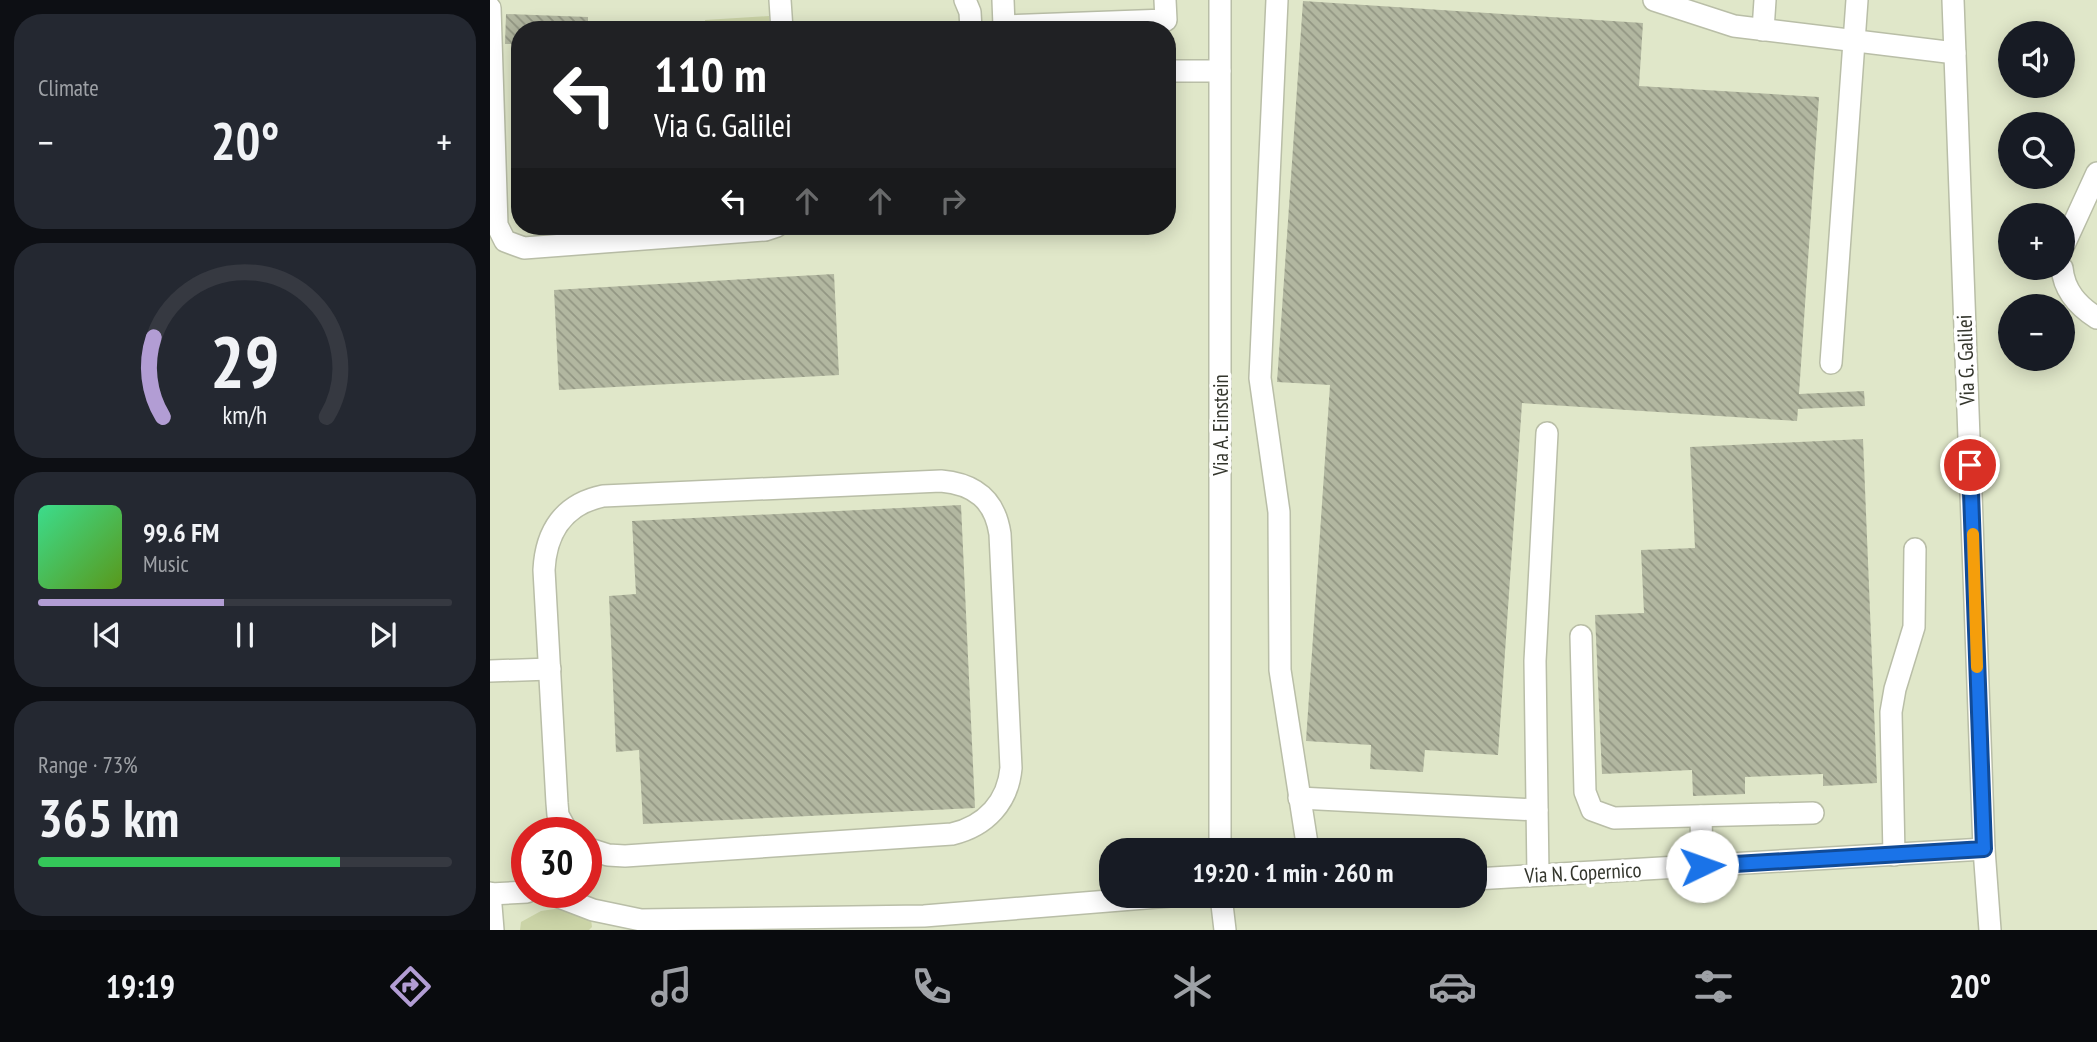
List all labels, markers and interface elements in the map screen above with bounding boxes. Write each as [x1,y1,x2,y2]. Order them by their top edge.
map controls [1998,21,2075,371]
button: sound [1998,21,2075,98]
text: 110 m [654,42,767,106]
icon: left [539,49,630,140]
text: Climate [38,73,99,102]
text: Via G. Galilei [654,104,792,146]
text: 20° [211,107,279,174]
button: search [1998,112,2075,189]
text: − [38,117,54,166]
text: + [436,117,452,166]
icon: left [715,182,753,220]
icon: ahead [788,182,826,220]
icon: ahead [861,182,899,220]
icon: right [934,182,972,220]
button: + [1998,203,2075,280]
button: − [1998,294,2075,371]
text: 29 [210,313,280,407]
street label: Via G. Galilei [1950,314,1981,407]
street label: Via A. Einstein [1207,374,1234,477]
text: km/h [223,398,267,430]
pin [1940,435,2000,495]
icon: arrive [1951,446,1989,484]
text: 99.6 FM [143,516,219,549]
text: Music [143,549,189,578]
icon: previous [88,616,126,654]
icon: pause [226,616,264,654]
icon: next [364,616,402,654]
text: Range · 73% [38,750,138,779]
text: 365 km [38,784,179,851]
speed limit sign: 30 [511,817,602,908]
position arrow [1665,829,1739,903]
text: 19:20 · 1 min · 260 m [1193,856,1393,889]
street label: Via N. Copernico [1523,856,1642,889]
icon: directions [386,962,435,1011]
icon: music [647,962,696,1011]
icon: phone [907,962,956,1011]
icon: climate [1168,962,1217,1011]
icon: car [1428,962,1477,1011]
icon: filters [1689,962,1738,1011]
text: 19:19 [106,965,175,1007]
text: 20° [1949,965,1991,1007]

